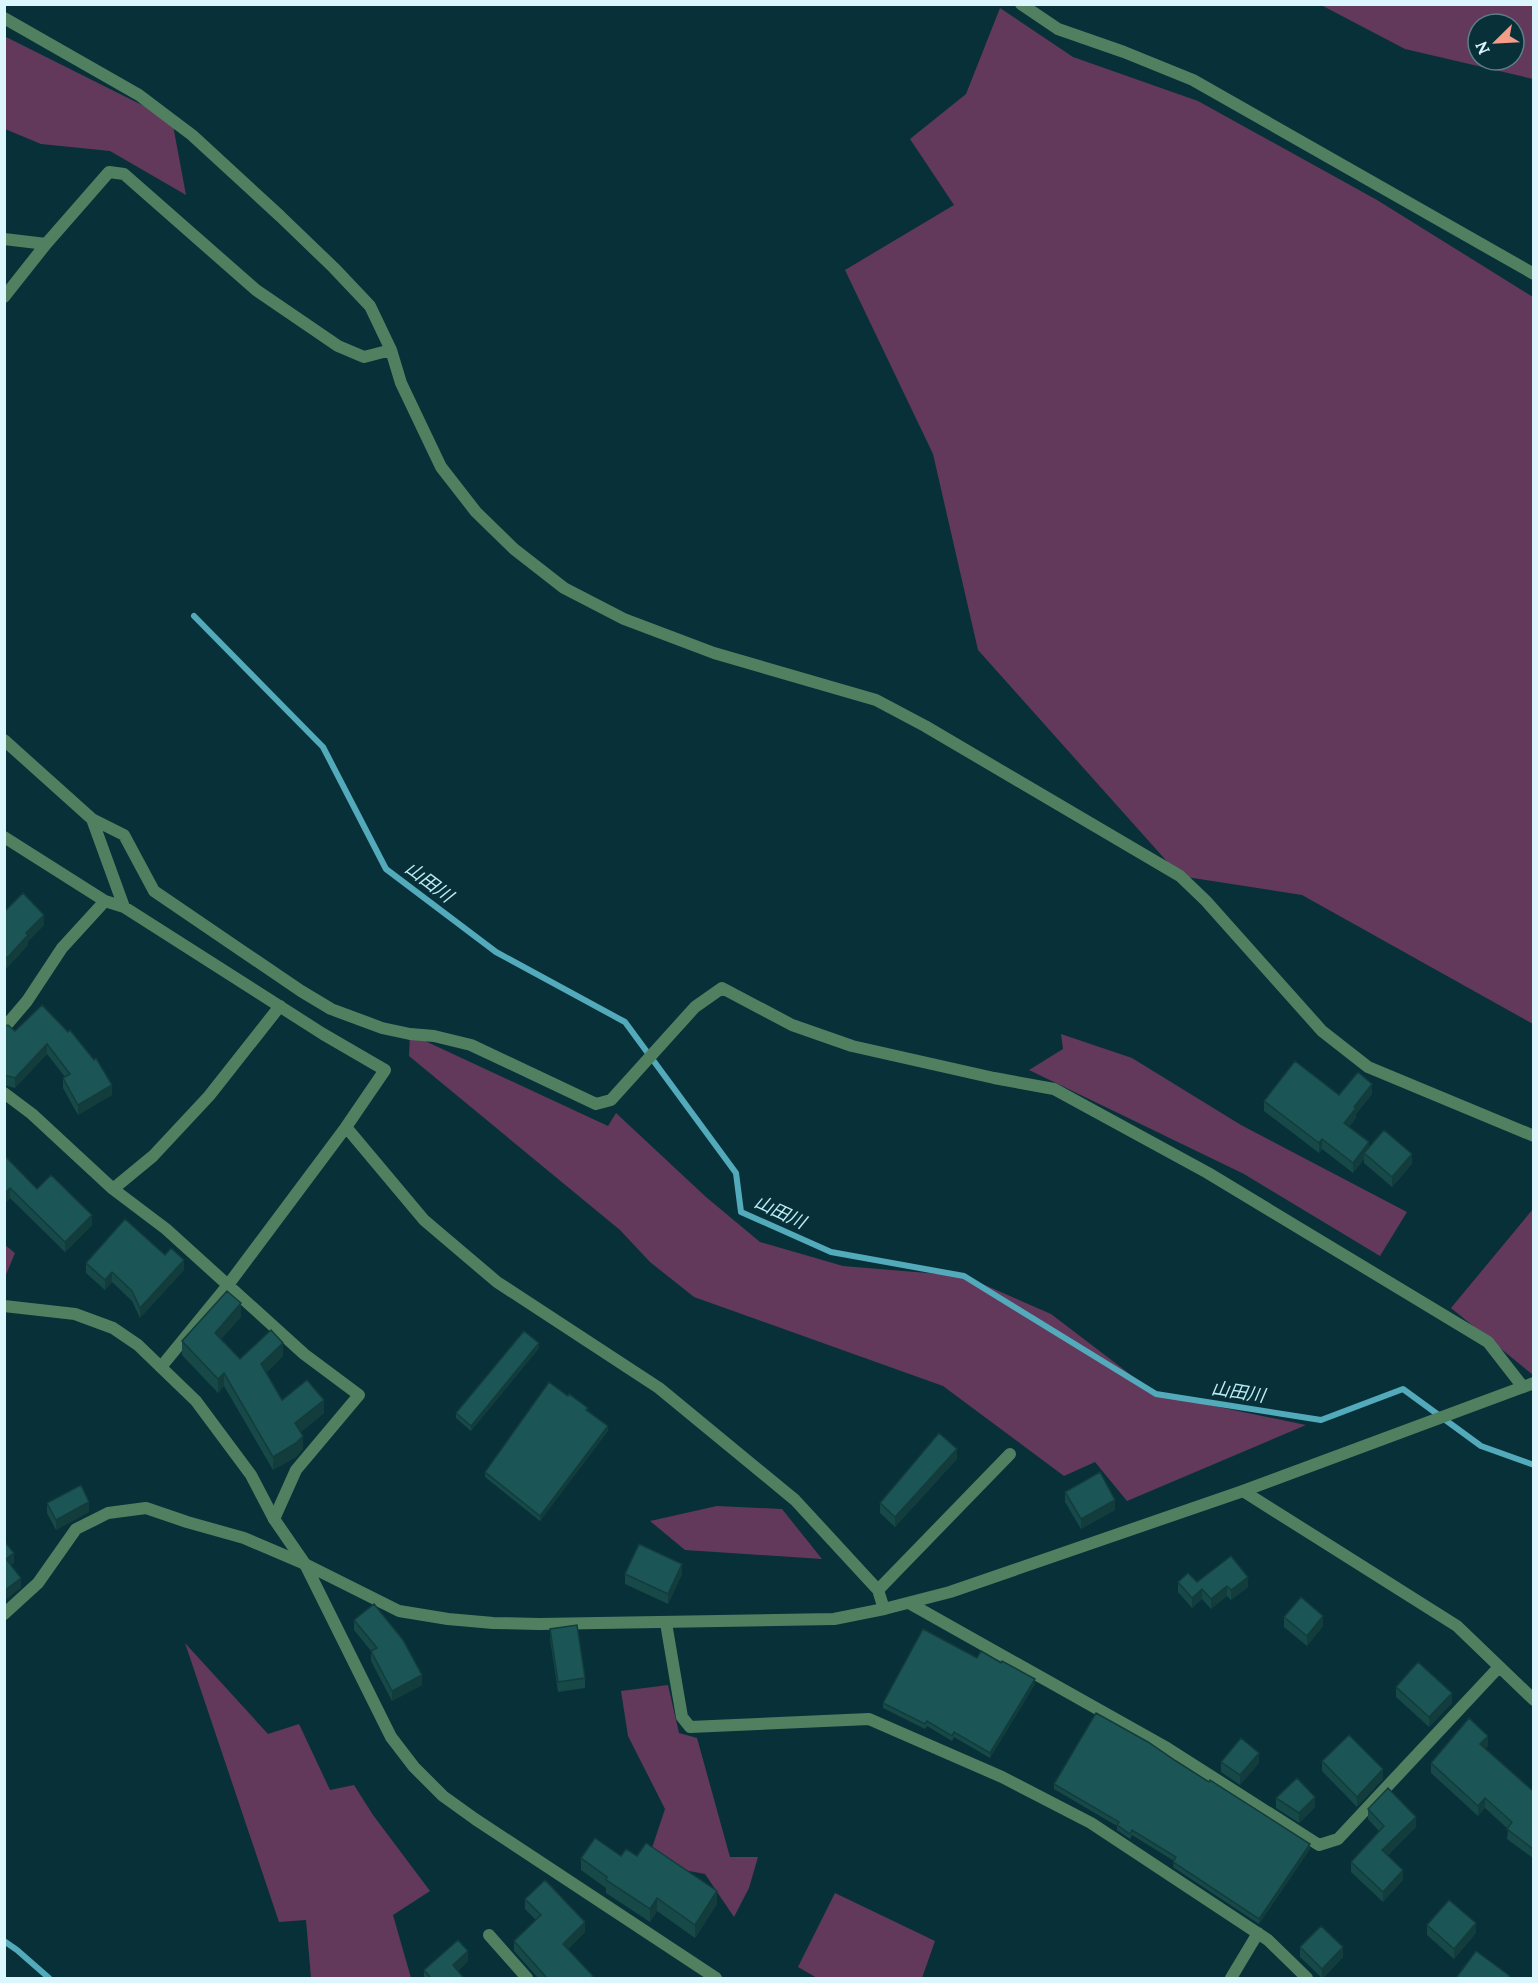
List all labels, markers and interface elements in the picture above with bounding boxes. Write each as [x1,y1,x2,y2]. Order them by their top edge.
north arrow [1466,12,1526,72]
text: N [1471,38,1494,58]
water label: 山田川 [401,856,459,908]
water label: 山田川 [751,1190,811,1234]
water label: 山田川 [1210,1376,1269,1407]

